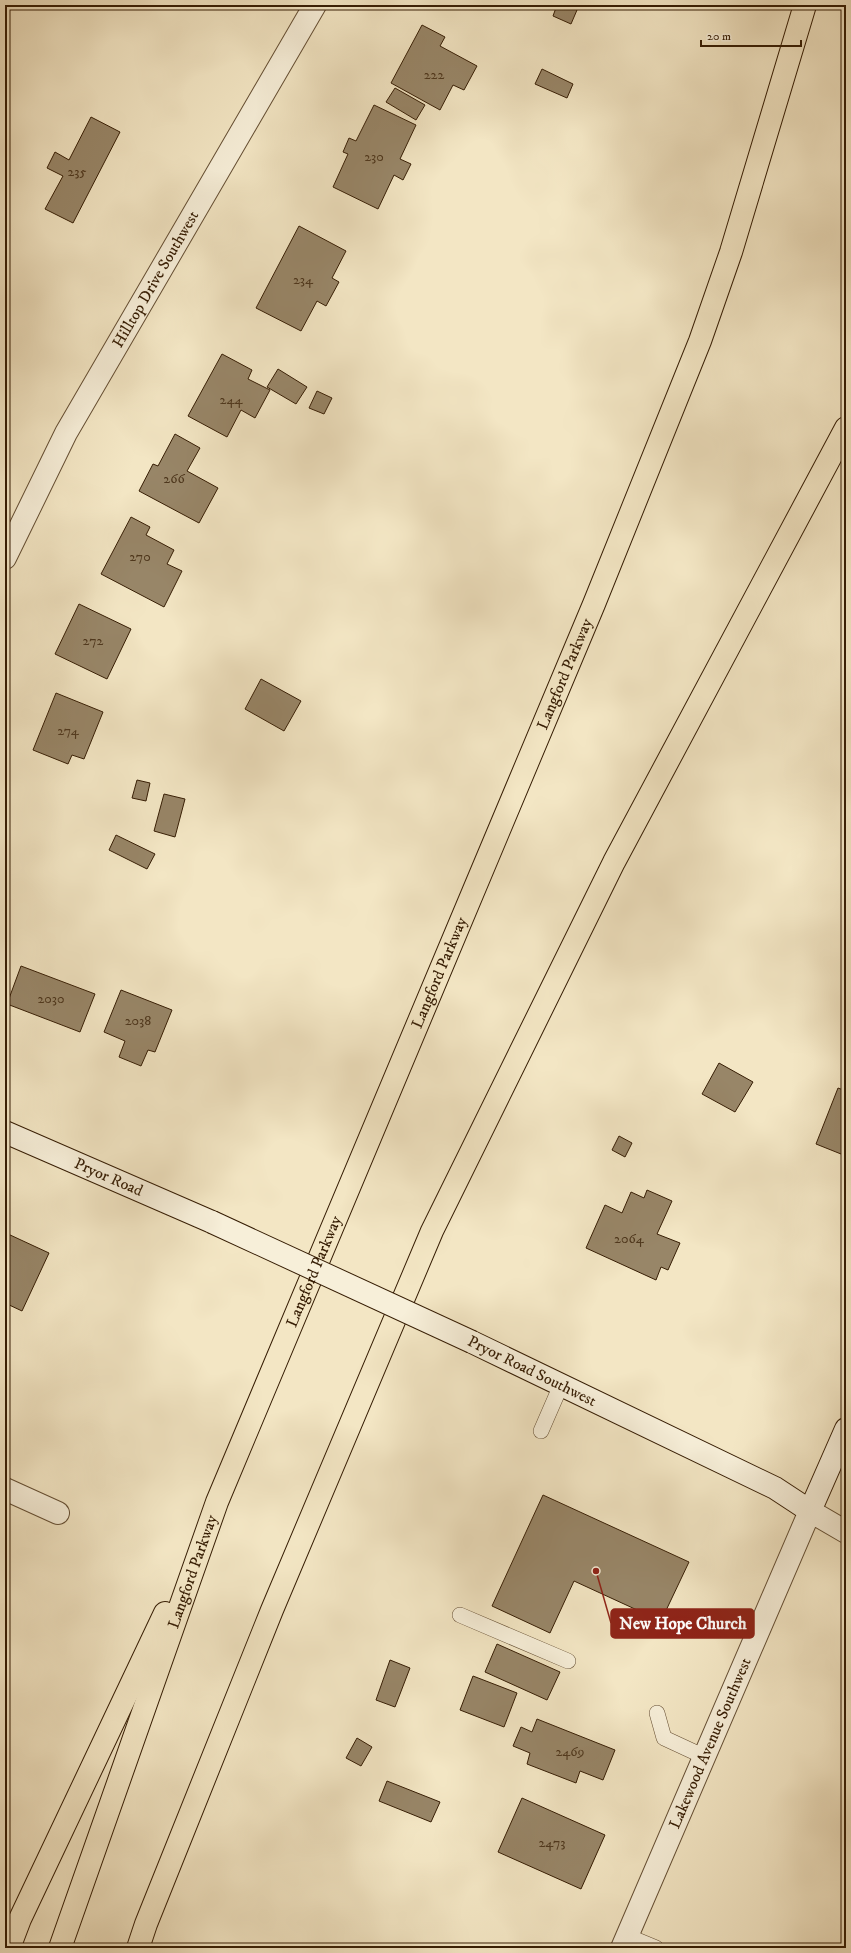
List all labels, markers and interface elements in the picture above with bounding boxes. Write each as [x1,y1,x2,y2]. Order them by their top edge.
scale bar [701,22,801,48]
text: 20 m [707,29,731,44]
house number: 222 [424,66,444,84]
house number: 230 [364,148,384,166]
house number: 235 [67,163,87,181]
street label: Hilltop Drive Southwest [108,207,203,351]
house number: 234 [293,271,314,289]
house number: 244 [220,391,243,409]
house number: 266 [163,470,185,488]
house number: 270 [129,548,151,566]
street label: Langford Parkway [532,615,597,733]
house number: 272 [83,632,104,650]
house number: 274 [57,722,80,740]
street label: Langford Parkway [407,913,472,1031]
house number: 2030 [37,990,65,1008]
house number: 2038 [125,1012,151,1030]
street label: Pryor Road [71,1153,146,1201]
street label: Langford Parkway [282,1212,346,1330]
house number: 2064 [614,1230,645,1248]
street label: Pryor Road Southwest [464,1331,600,1411]
street label: Langford Parkway [163,1512,222,1631]
callout: New Hope Church [611,1609,754,1638]
text: New Hope Church [619,1613,747,1635]
street label: Lakewood Avenue Southwest [665,1655,756,1832]
house number: 2469 [555,1743,585,1761]
house number: 2473 [538,1834,566,1852]

